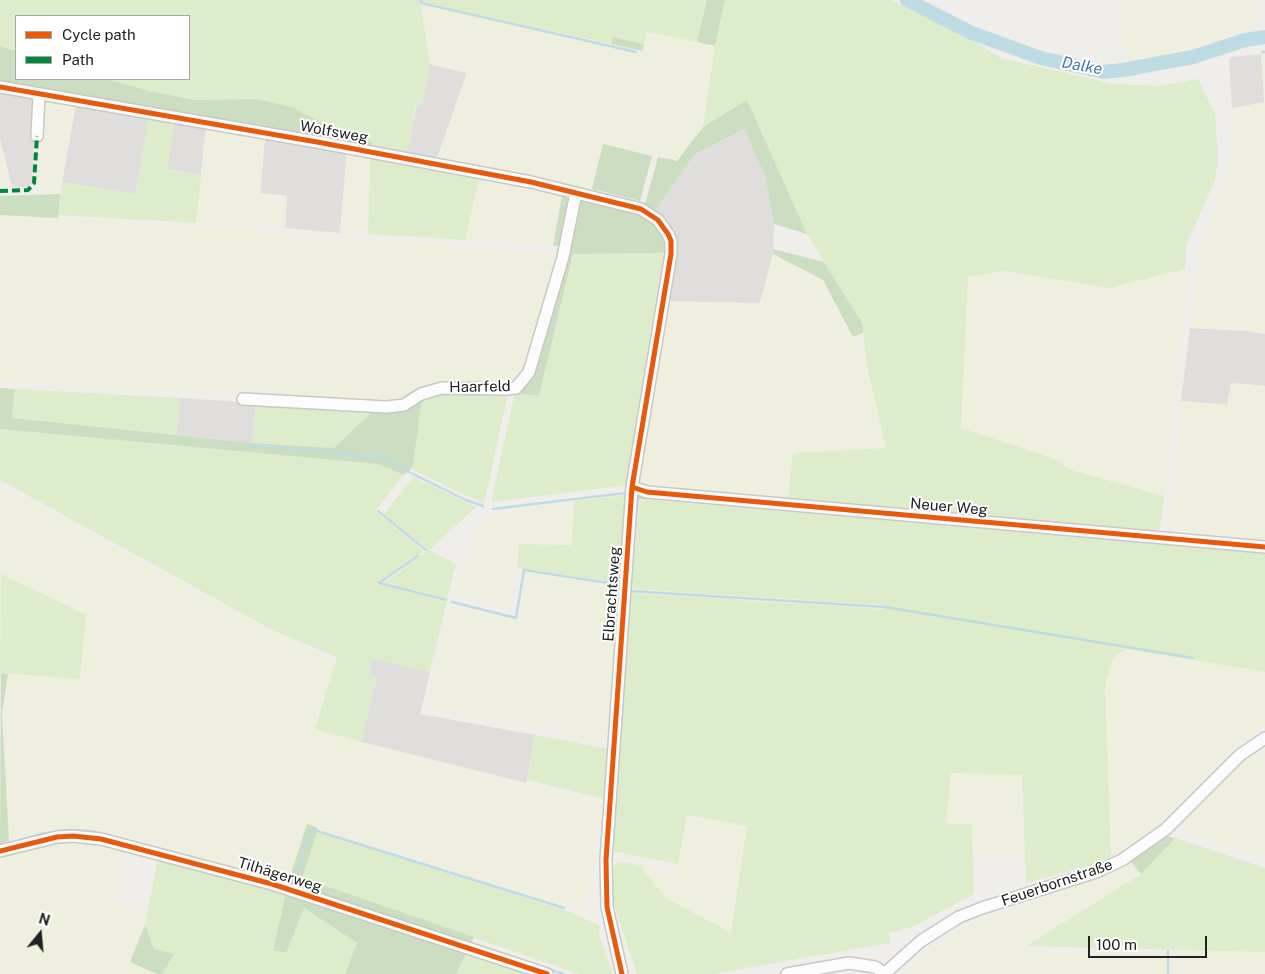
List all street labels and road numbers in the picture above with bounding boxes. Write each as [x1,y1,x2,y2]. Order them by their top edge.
street label: Wolfsweg [298,117,370,147]
street label: Haarfeld [449,377,511,397]
street label: Neuer Weg [909,495,989,519]
street label: Elbrachtsweg [600,546,624,642]
street label: Tilhägerweg [236,854,324,896]
street label: Feuerbornstraße [999,856,1115,910]

